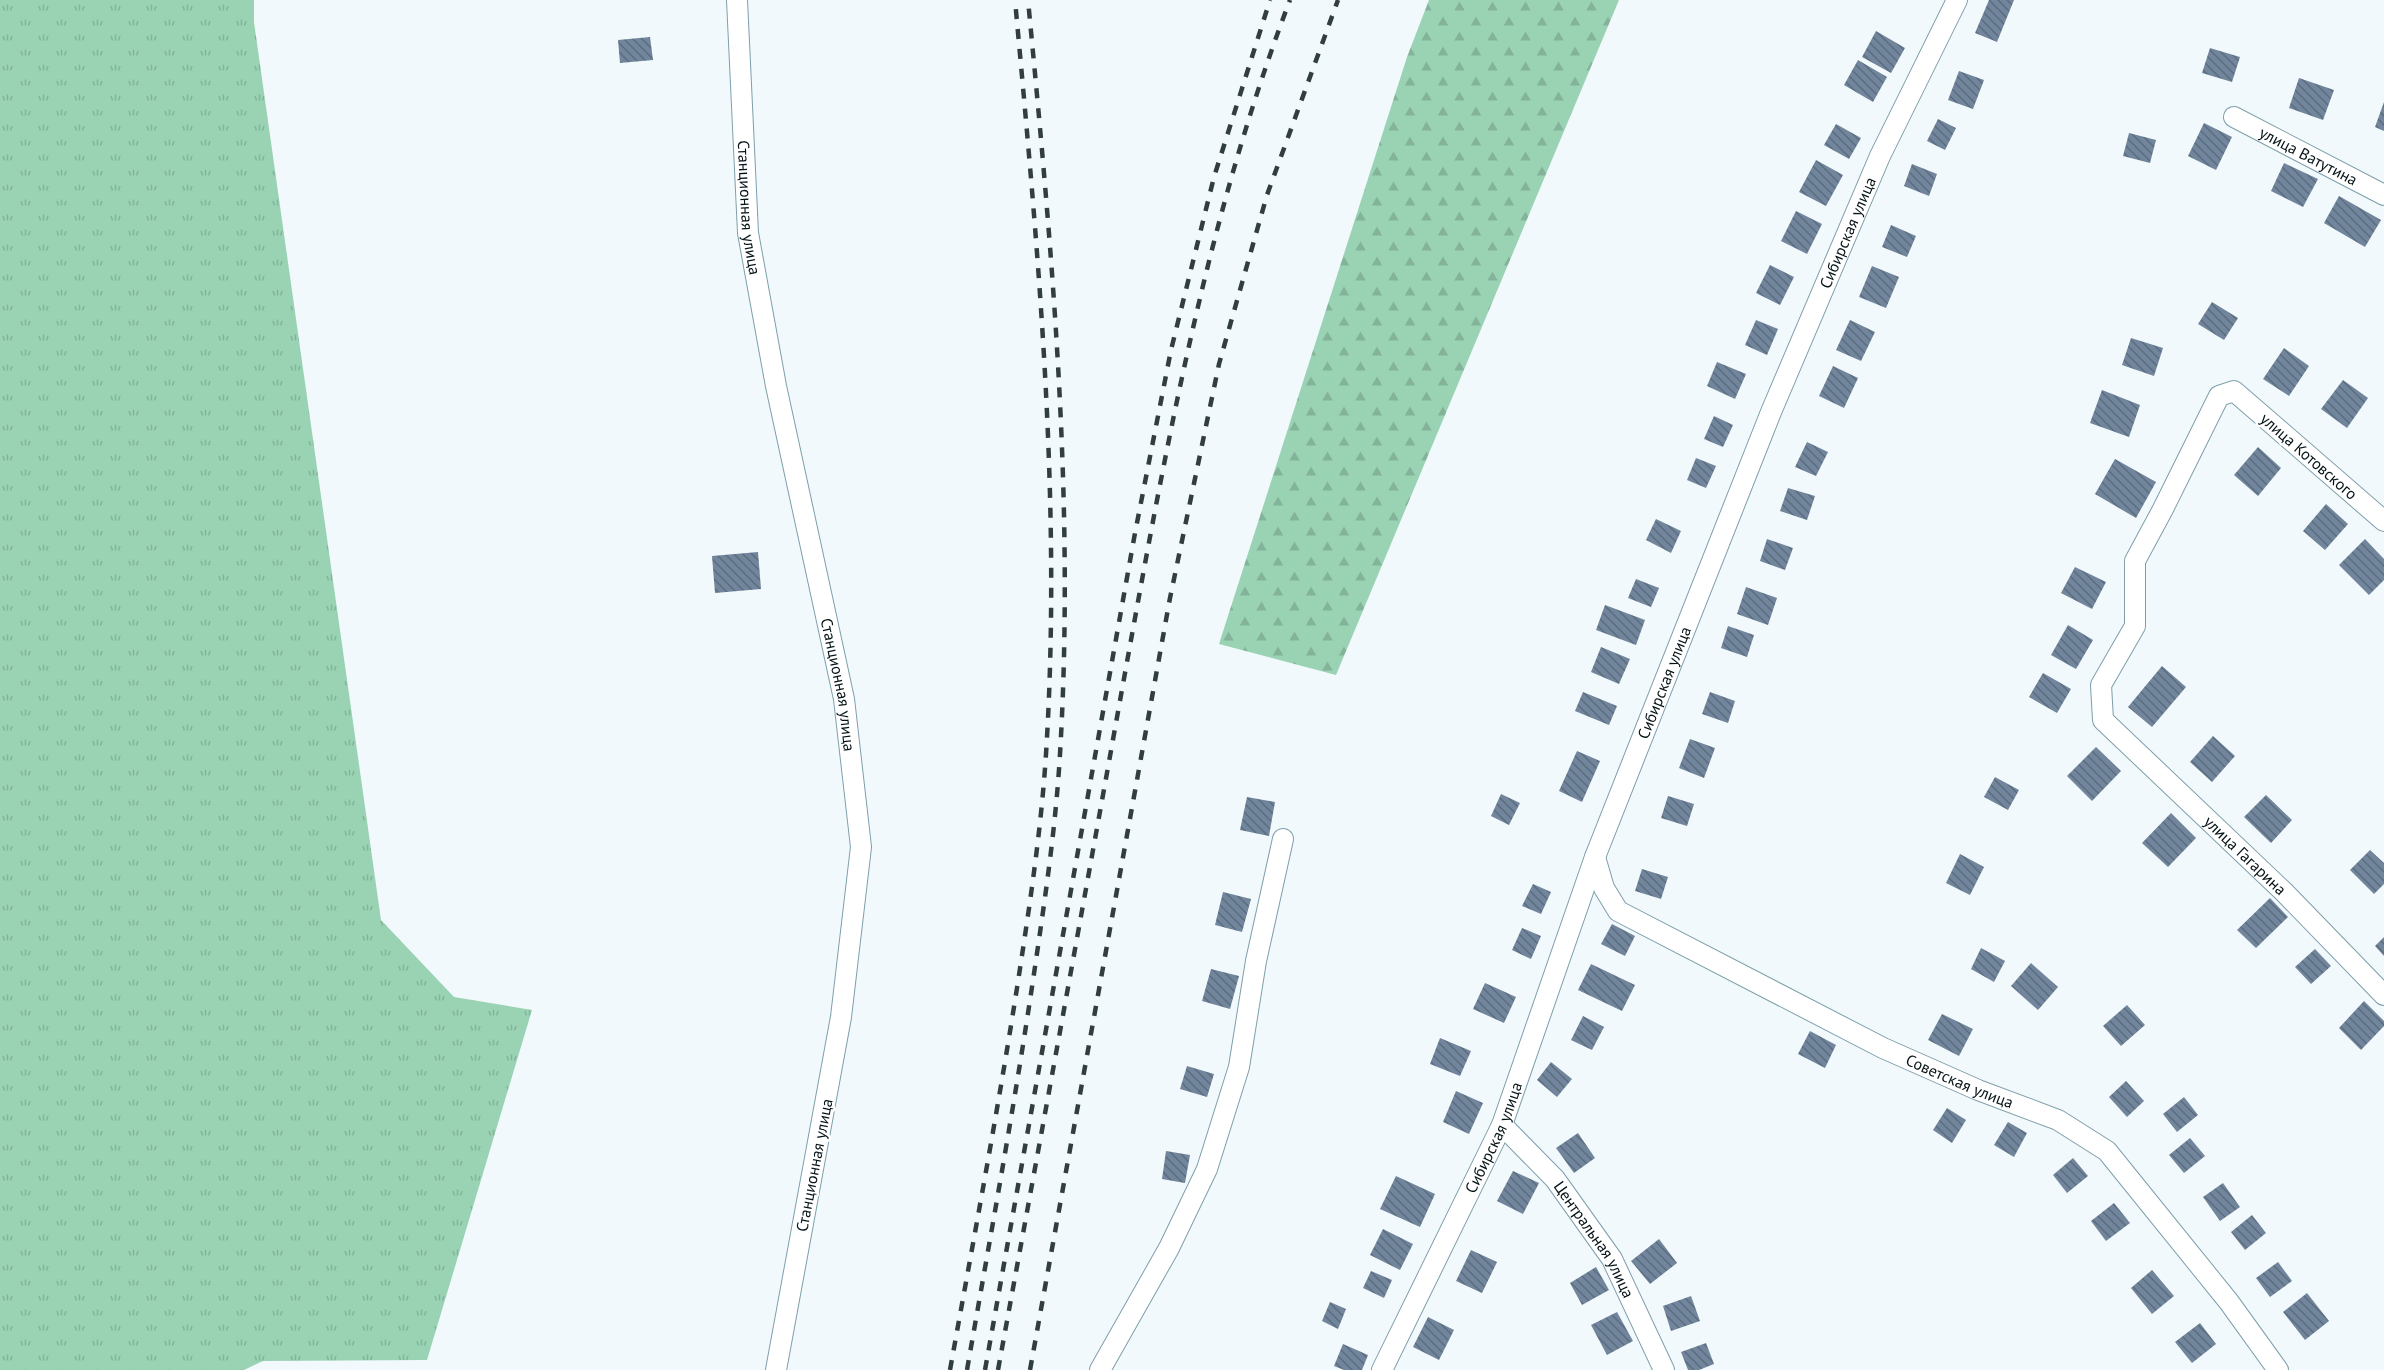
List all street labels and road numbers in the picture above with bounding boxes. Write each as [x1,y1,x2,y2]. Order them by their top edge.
street label: улица Ватутина [2256,122,2361,190]
street label: Станционная улица [734,140,765,276]
street label: Сибирская улица [1815,174,1880,291]
street label: улица Котовского [2256,408,2362,504]
street label: Станционная улица [817,616,860,752]
street label: Сибирская улица [1633,623,1695,742]
street label: улица Гагарина [2200,811,2291,899]
street label: Советская улица [1903,1049,2016,1112]
street label: Сибирская улица [1460,1079,1526,1196]
street label: Станционная улица [791,1097,837,1233]
street label: Центральная улица [1550,1177,1639,1301]

